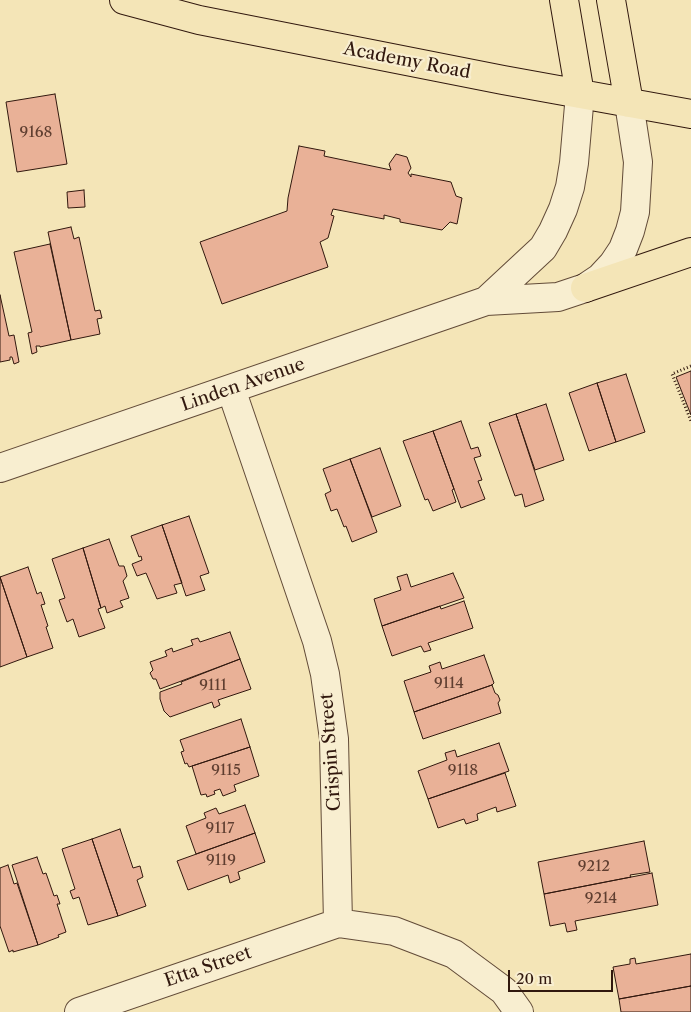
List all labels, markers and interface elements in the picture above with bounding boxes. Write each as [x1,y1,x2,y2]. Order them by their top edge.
street label: Academy Road [342,38,472,84]
house number: 9168 [20,124,52,142]
street label: Linden Avenue [178,354,308,416]
house number: 9114 [434,675,464,693]
house number: 9111 [199,677,227,695]
street label: Crispin Street [316,692,346,812]
house number: 9115 [211,762,241,780]
house number: 9118 [448,762,478,780]
house number: 9117 [206,820,234,838]
house number: 9119 [206,852,236,870]
house number: 9212 [578,858,610,876]
house number: 9214 [585,890,617,908]
street label: Etta Street [162,942,254,992]
scale bar [511,960,616,992]
text: 20 m [516,969,552,988]

